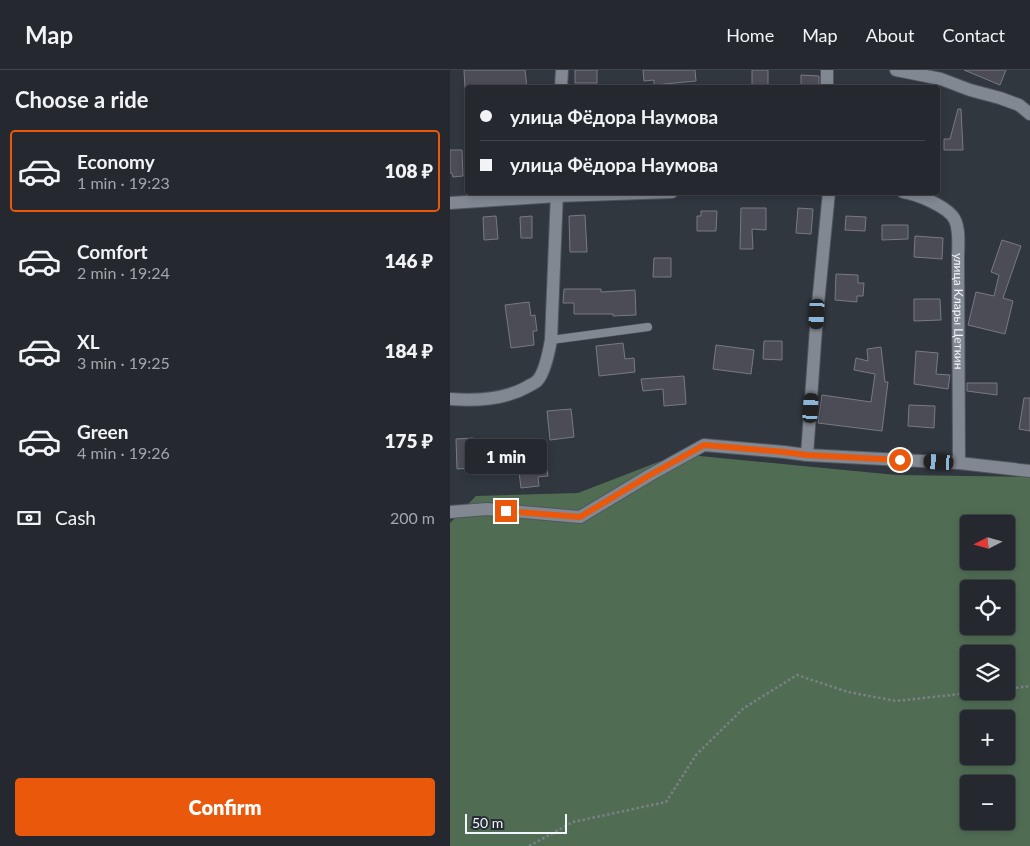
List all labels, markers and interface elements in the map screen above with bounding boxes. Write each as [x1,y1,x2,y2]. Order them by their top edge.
text: Map [25,20,73,49]
text: Home [726,24,774,46]
text: Map [802,24,838,46]
text: About [866,24,915,46]
text: Contact [943,24,1005,46]
text: Choose a ride [15,86,149,113]
text: улица Фёдора Наумова [510,105,718,128]
icon: car [17,149,62,194]
text: Economy [77,150,155,173]
text: улица Фёдора Наумова [510,153,718,176]
text: 108 ₽ [384,159,433,182]
text: 1 min · 19:23 [77,173,170,192]
icon: car [17,239,62,284]
text: Comfort [77,240,148,263]
text: 146 ₽ [384,249,433,272]
street label: улица Клары Цеткин [951,253,967,370]
text: 2 min · 19:24 [77,263,170,282]
car [808,299,825,329]
icon: car [17,329,62,374]
text: XL [77,330,100,353]
text: 184 ₽ [384,339,433,362]
text: 3 min · 19:25 [77,353,170,372]
car [802,393,819,423]
icon: car [17,419,62,464]
text: Green [77,420,128,443]
text: 175 ₽ [384,429,433,452]
callout: 1 min [465,438,547,474]
text: 4 min · 19:26 [77,443,170,462]
text: 1 min [486,447,526,466]
route start [889,449,911,471]
car [923,454,954,470]
route end [495,500,517,522]
icon: cash [15,504,43,532]
text: Cash [55,506,96,529]
text: 200 m [390,508,435,527]
north arrow [960,515,1015,570]
map controls [960,515,1015,830]
button: locate [960,580,1015,635]
button: layers [960,645,1015,700]
button: + [960,710,1015,765]
button: − [960,775,1015,830]
button: Confirm [15,778,435,836]
scale bar [465,811,568,834]
text: 50 m [472,814,503,831]

